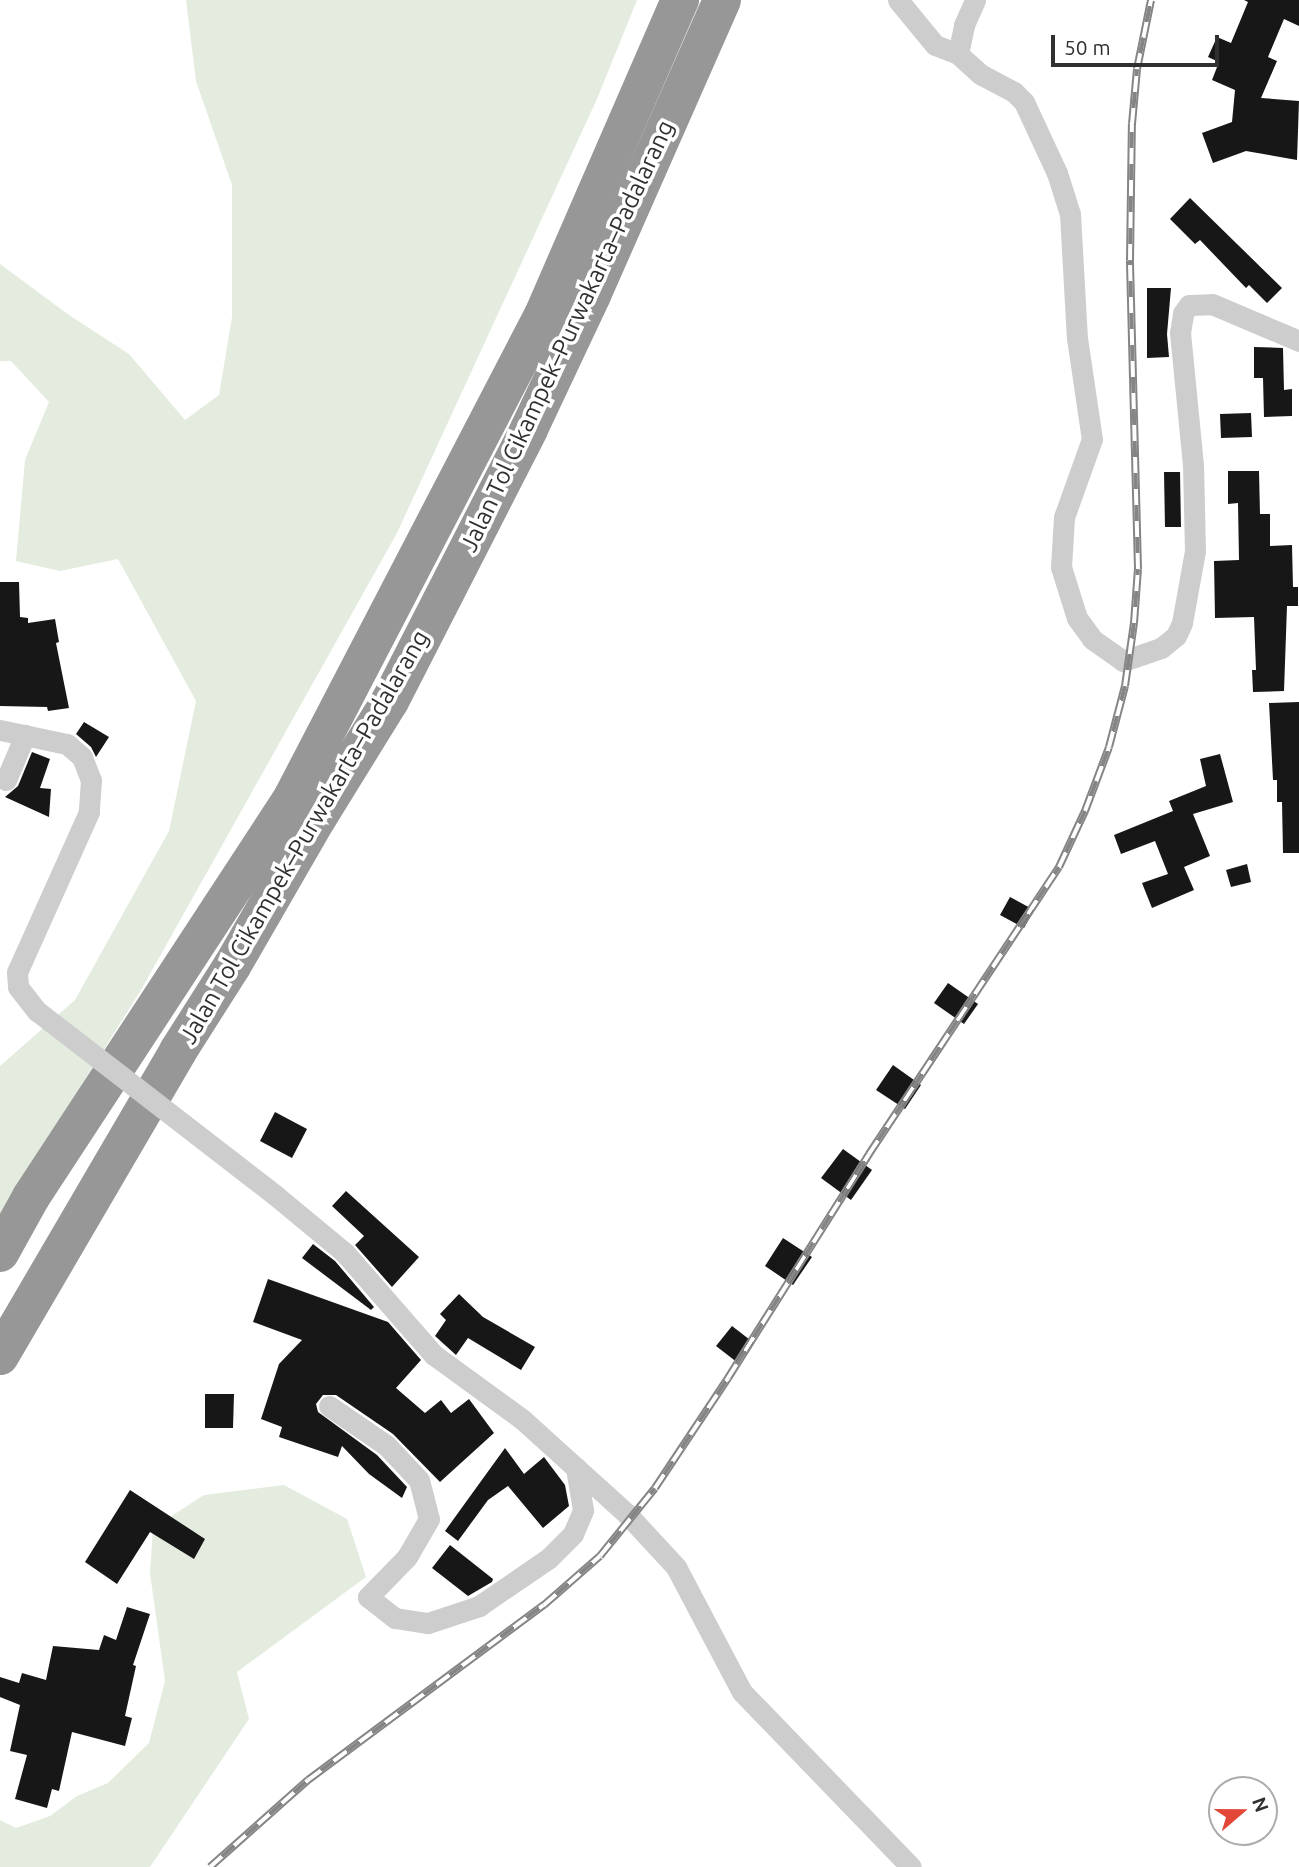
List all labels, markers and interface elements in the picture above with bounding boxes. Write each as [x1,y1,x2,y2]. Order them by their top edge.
scale bar [1054,21,1222,65]
text: 50 m [1064,35,1111,59]
street label: Jalan Tol Cikampek–Purwakarta–Padalarang [454,116,680,556]
street label: Jalan Tol Cikampek–Purwakarta–Padalarang [173,625,435,1049]
north arrow [1208,1776,1278,1846]
text: N [1248,1794,1274,1815]

